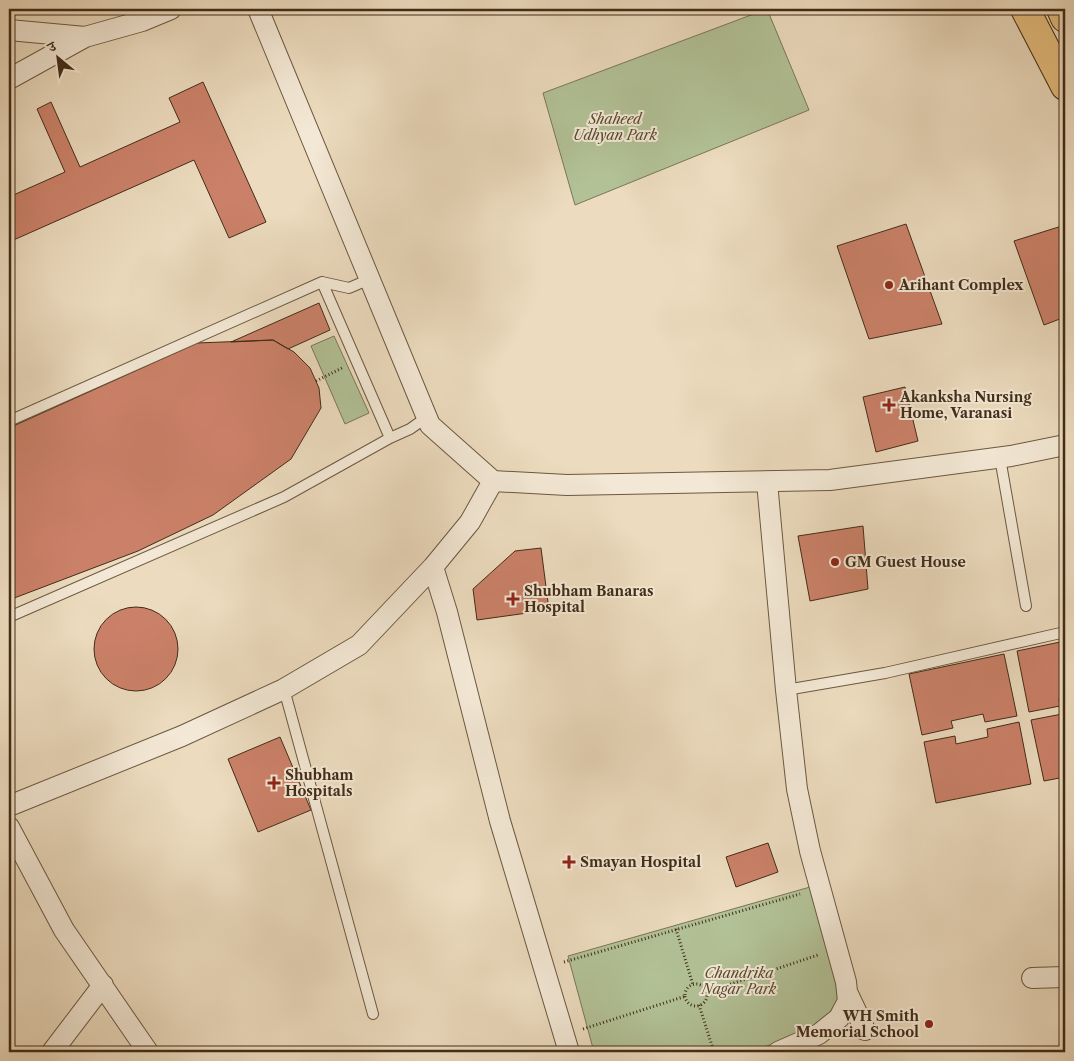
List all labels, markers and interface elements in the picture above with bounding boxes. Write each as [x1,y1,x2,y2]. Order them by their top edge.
north arrow [32,32,82,82]
text: उ [43,37,60,57]
park label: Shaheed Udhyan Park [573,110,658,144]
place label: Arihant Complex [898,276,1024,294]
marker: Arihant Complex [883,279,895,291]
place label: Akanksha Nursing Home, Varanasi [899,388,1032,422]
marker: Akanksha Nursing Home, Varanasi [882,398,896,412]
place label: GM Guest House [845,553,966,571]
marker: GM Guest House [829,556,841,568]
place label: Shubham Banaras Hospital [524,582,654,616]
marker: Shubham Banaras Hospital [506,592,520,606]
place label: Shubham Hospitals [285,766,354,800]
marker: Shubham Hospitals [267,776,281,790]
place label: Smayan Hospital [580,853,701,871]
marker: Smayan Hospital [562,855,576,869]
park label: Chandrika Nagar Park [701,964,777,998]
place label: WH Smith Memorial School [796,1007,919,1041]
marker: WH Smith Memorial School [923,1018,935,1030]

